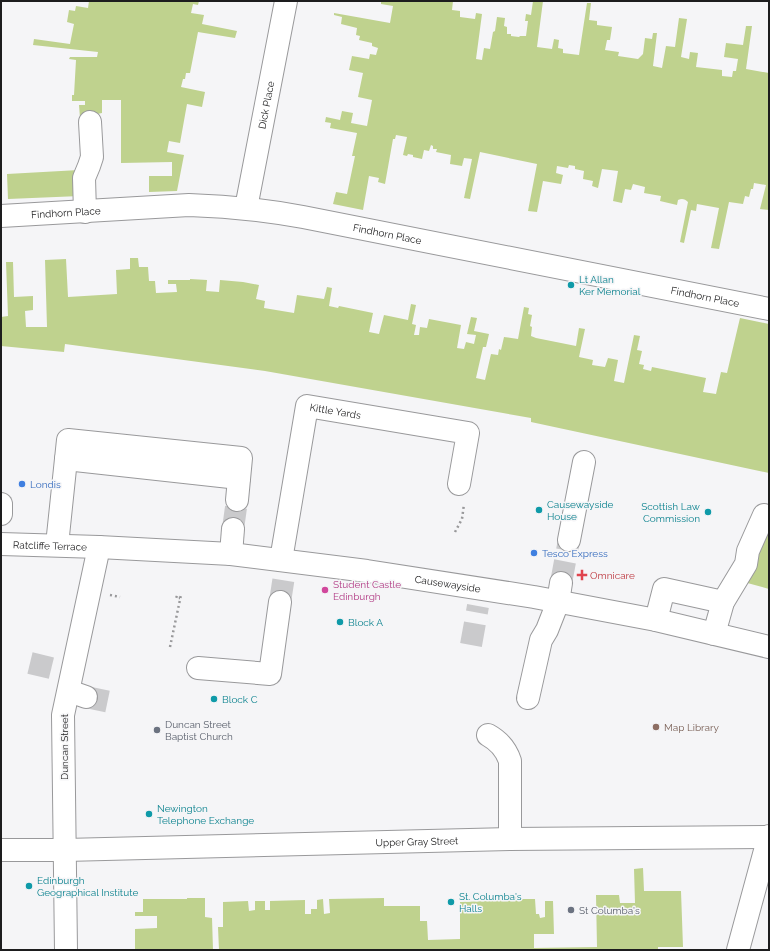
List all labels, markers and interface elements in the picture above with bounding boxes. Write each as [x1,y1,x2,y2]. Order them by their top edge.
street label: Dick Place [256,80,276,130]
street label: Findhorn Place [31,205,101,220]
street label: Findhorn Place [352,222,423,246]
place label: Lt Allan Ker Memorial [579,274,641,297]
marker: Lt Allan Ker Memorial [566,280,576,290]
street label: Findhorn Place [670,285,740,309]
street label: Kittle Yards [309,402,362,421]
marker: Londis [17,479,27,489]
place label: Londis [30,479,61,490]
place label: Causewayside House [547,499,614,522]
place label: Scottish Law Commission [641,501,700,524]
marker: Causewayside House [534,505,544,515]
marker: Scottish Law Commission [703,507,713,517]
street label: Ratcliffe Terrace [13,539,87,553]
marker: Tesco Express [529,548,539,558]
place label: Tesco Express [542,548,608,559]
marker: Omnicare [577,570,587,580]
place label: Omnicare [590,570,635,581]
street label: Causewayside [414,574,482,595]
place label: Student Castle Edinburgh [333,579,401,602]
marker: Student Castle Edinburgh [320,585,330,595]
marker: Block A [335,617,345,627]
place label: Block A [348,617,383,628]
marker: Block C [209,694,219,704]
place label: Block C [222,694,258,705]
street label: Duncan Street [59,713,70,780]
place label: Duncan Street Baptist Church [165,719,233,742]
marker: Map Library [651,722,661,732]
place label: Map Library [664,722,720,733]
marker: Duncan Street Baptist Church [152,725,162,735]
place label: Newington Telephone Exchange [157,803,254,826]
marker: Newington Telephone Exchange [144,809,154,819]
street label: Upper Gray Street [375,835,459,848]
place label: Edinburgh Geographical Institute [37,875,138,898]
marker: Edinburgh Geographical Institute [24,881,34,891]
place label: St. Columba's Halls [459,891,522,914]
marker: St. Columba's Halls [446,897,456,907]
marker: St Columba's [566,905,576,915]
place label: St Columba's [579,905,640,916]

